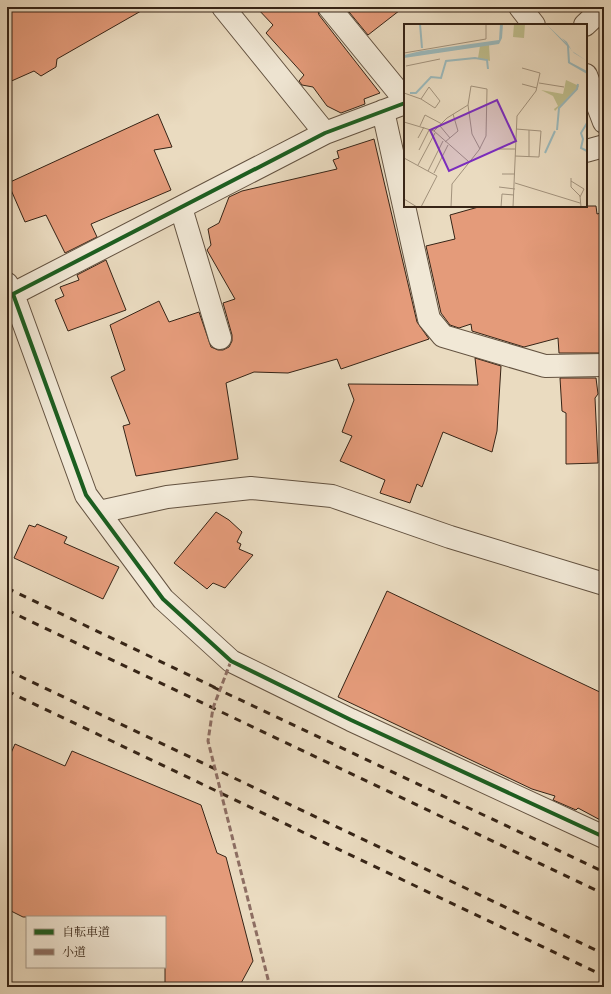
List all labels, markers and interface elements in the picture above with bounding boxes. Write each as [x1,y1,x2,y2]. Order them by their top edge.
inset map [404,24,587,207]
legend [26,916,166,968]
text: 自転車道 [62,925,110,939]
text: 小道 [62,945,86,959]

